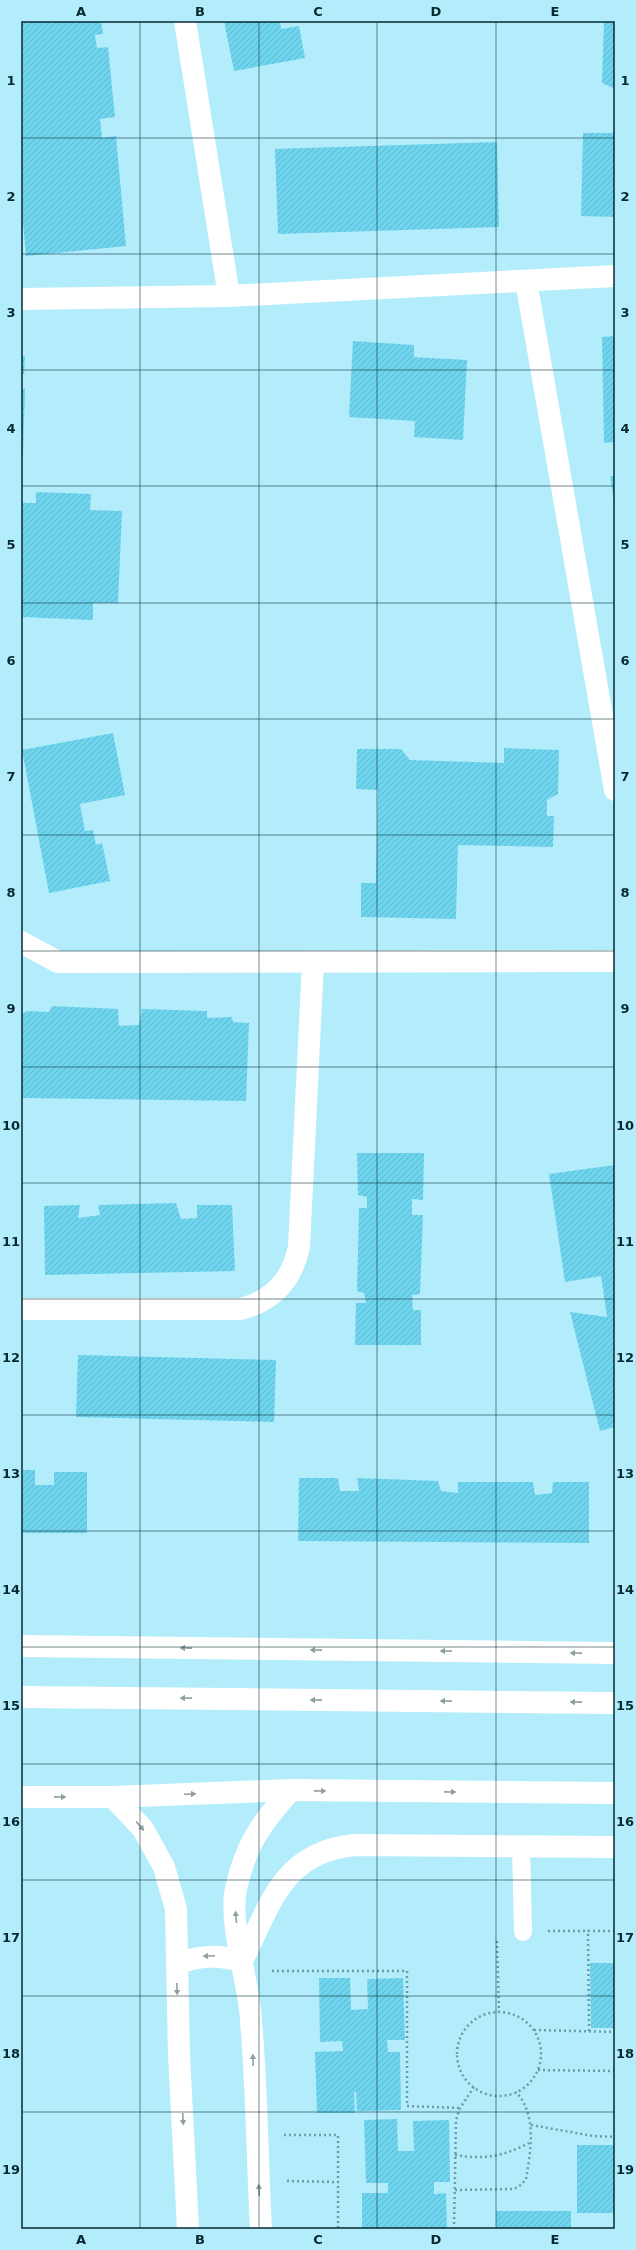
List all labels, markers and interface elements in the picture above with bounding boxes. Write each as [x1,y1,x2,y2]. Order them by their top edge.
text: A [76,4,86,19]
text: B [195,4,205,19]
text: C [313,4,323,19]
text: D [431,4,442,19]
text: E [551,4,559,19]
text: 1 [6,73,16,88]
text: 1 [620,73,630,88]
text: 2 [6,189,16,204]
text: 2 [620,189,630,204]
text: 3 [6,305,16,320]
text: 3 [620,305,630,320]
text: 4 [6,421,16,436]
text: 4 [620,421,630,436]
text: 5 [6,537,16,552]
text: 5 [620,537,630,552]
text: 6 [6,653,16,668]
text: 6 [620,653,630,668]
text: 7 [6,769,16,784]
text: 7 [620,769,630,784]
text: 8 [6,885,16,900]
text: 8 [620,885,630,900]
text: 9 [6,1001,16,1016]
text: 9 [620,1001,630,1016]
text: 10 [2,1118,20,1133]
text: 10 [616,1118,634,1133]
text: 11 [2,1234,20,1249]
text: 11 [616,1234,634,1249]
text: 12 [2,1350,20,1365]
text: 12 [616,1350,634,1365]
text: 13 [2,1466,20,1481]
text: 13 [616,1466,634,1481]
text: 14 [2,1582,20,1597]
text: 14 [616,1582,634,1597]
one-way arrow [179,1645,192,1651]
one-way arrow [309,1647,322,1653]
one-way arrow [439,1648,452,1654]
one-way arrow [569,1650,582,1656]
one-way arrow [180,1695,192,1702]
one-way arrow [309,1697,322,1703]
text: 15 [2,1698,20,1713]
one-way arrow [439,1698,452,1704]
text: 15 [616,1698,634,1713]
one-way arrow [569,1699,582,1705]
one-way arrow [314,1788,327,1794]
one-way arrow [444,1789,457,1795]
one-way arrow [184,1791,196,1798]
one-way arrow [54,1794,66,1801]
text: 16 [2,1814,20,1829]
text: 16 [616,1814,634,1829]
one-way arrow [135,1821,144,1831]
one-way arrow [233,1911,239,1923]
text: 17 [2,1930,20,1945]
text: 17 [616,1930,634,1945]
one-way arrow [203,1953,215,1960]
one-way arrow [174,1983,181,1995]
text: 18 [2,2046,20,2061]
text: 18 [616,2046,634,2061]
one-way arrow [250,2053,256,2066]
one-way arrow [179,2113,186,2125]
text: 19 [2,2162,20,2177]
text: 19 [616,2162,634,2177]
one-way arrow [256,2183,262,2196]
text: A [76,2232,86,2247]
text: B [195,2232,205,2247]
text: C [313,2232,323,2247]
text: D [431,2232,442,2247]
text: E [551,2232,559,2247]

